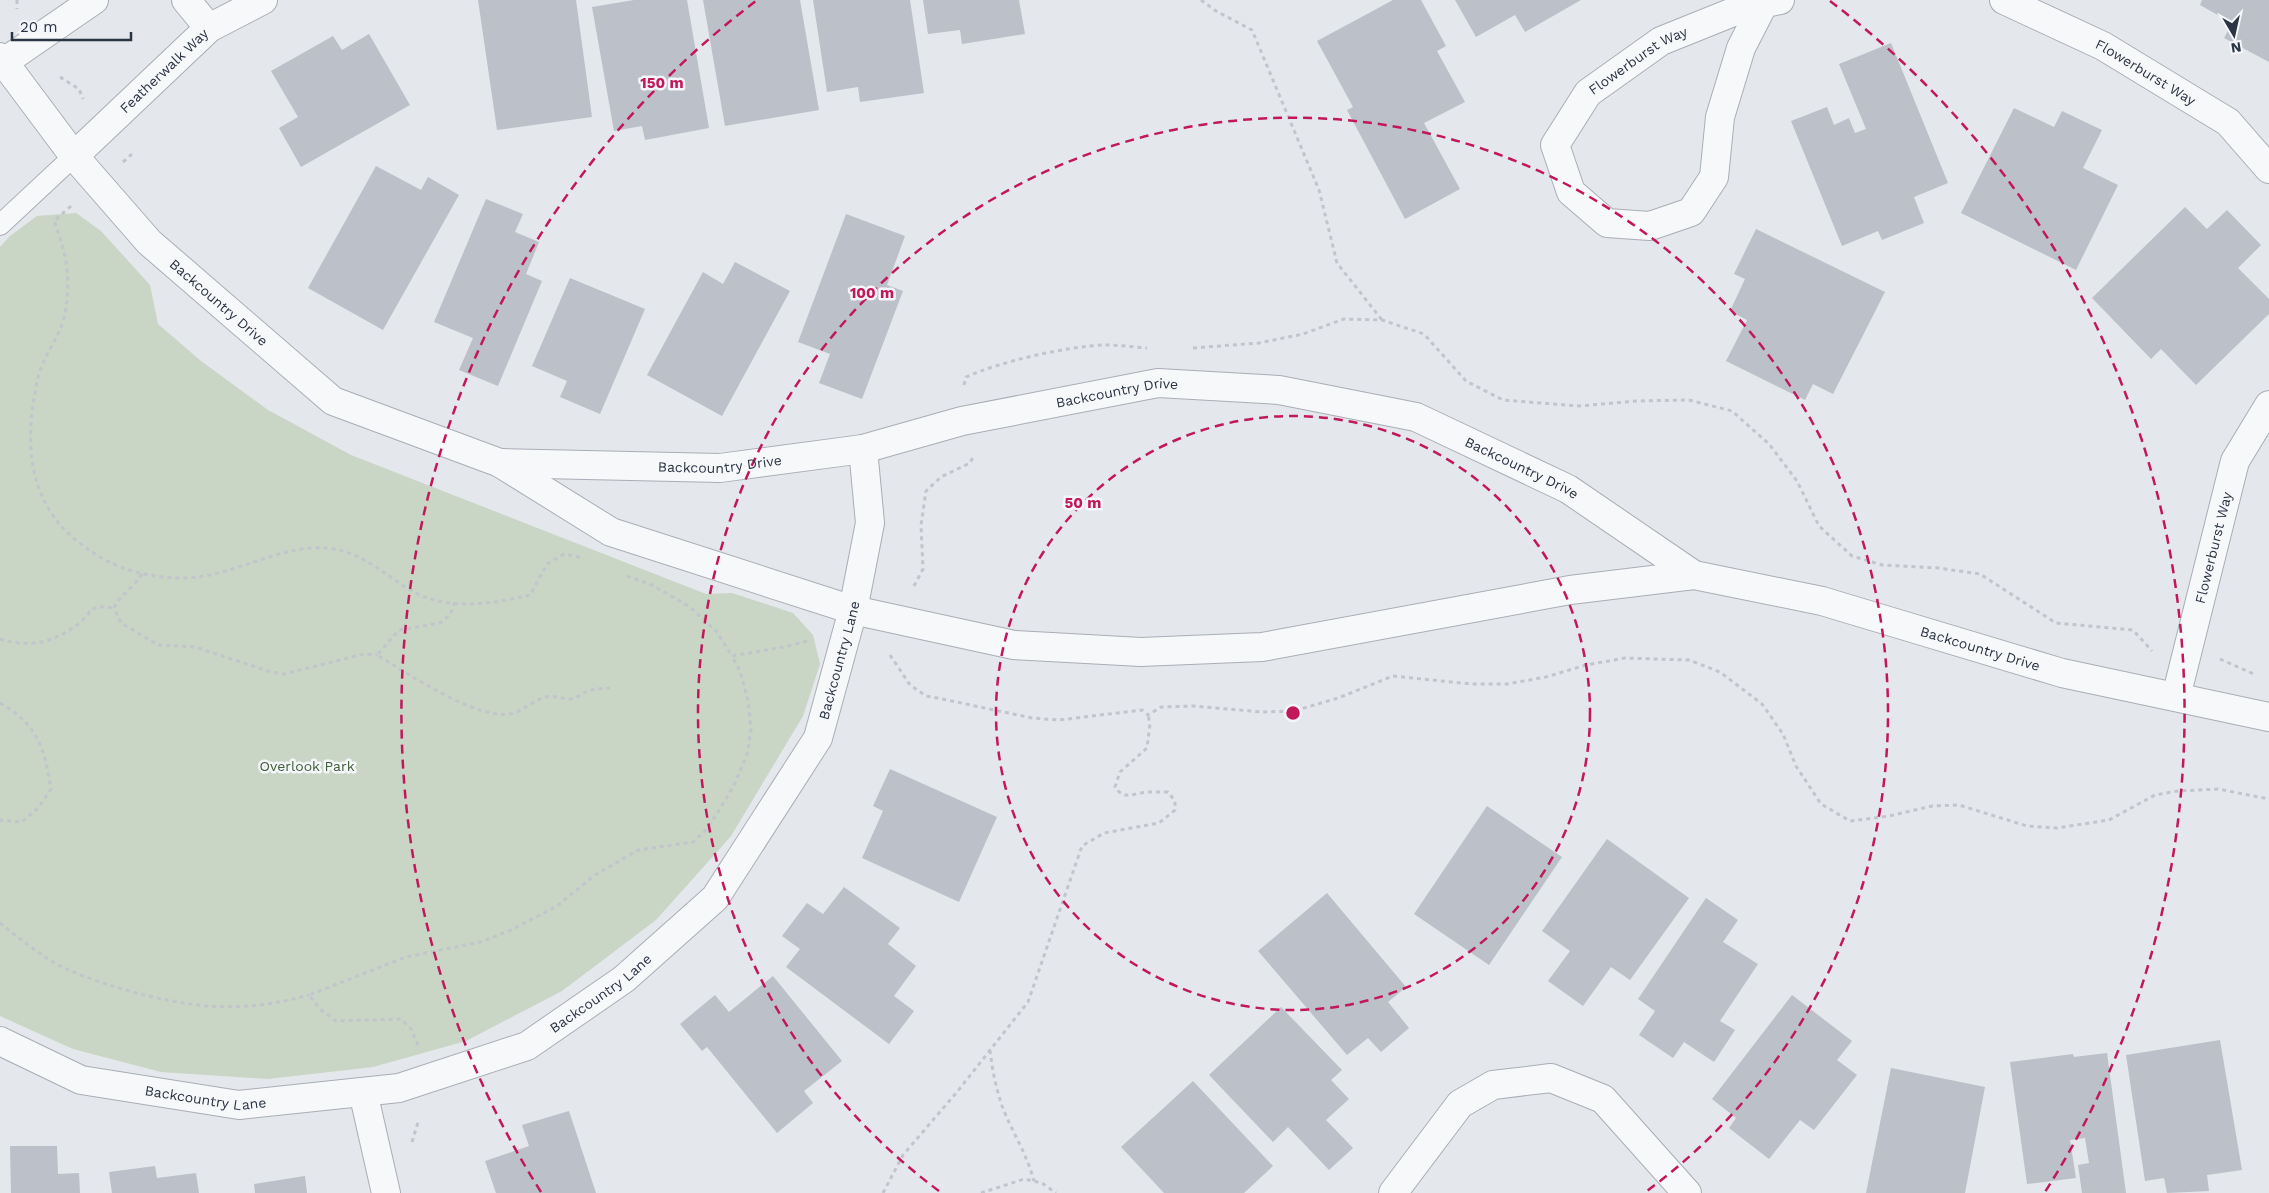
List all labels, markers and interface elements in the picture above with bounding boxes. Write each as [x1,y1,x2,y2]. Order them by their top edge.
scale bar [12,10,131,42]
north arrow [2209,10,2259,60]
text: 20 m [20,18,58,36]
street label: Flowerburst Way [1586,23,1690,98]
street label: Featherwalk Way [117,25,212,116]
street label: Flowerburst Way [2093,36,2199,109]
text: N [2230,39,2242,57]
text: 150 m [640,74,684,92]
street label: Backcountry Drive [167,256,271,349]
text: 100 m [850,284,894,302]
street label: Backcountry Drive [1054,375,1179,411]
street label: Backcountry Drive [1462,433,1582,502]
street label: Backcountry Drive [658,452,783,476]
street label: Flowerburst Way [2192,489,2235,605]
text: 50 m [1065,494,1101,512]
street label: Backcountry Lane [815,600,863,721]
street label: Backcountry Drive [1918,623,2042,674]
centre of rings [1284,704,1302,722]
park label: Overlook Park [259,758,355,774]
street label: Backcountry Lane [547,951,655,1036]
street label: Backcountry Lane [144,1082,267,1113]

